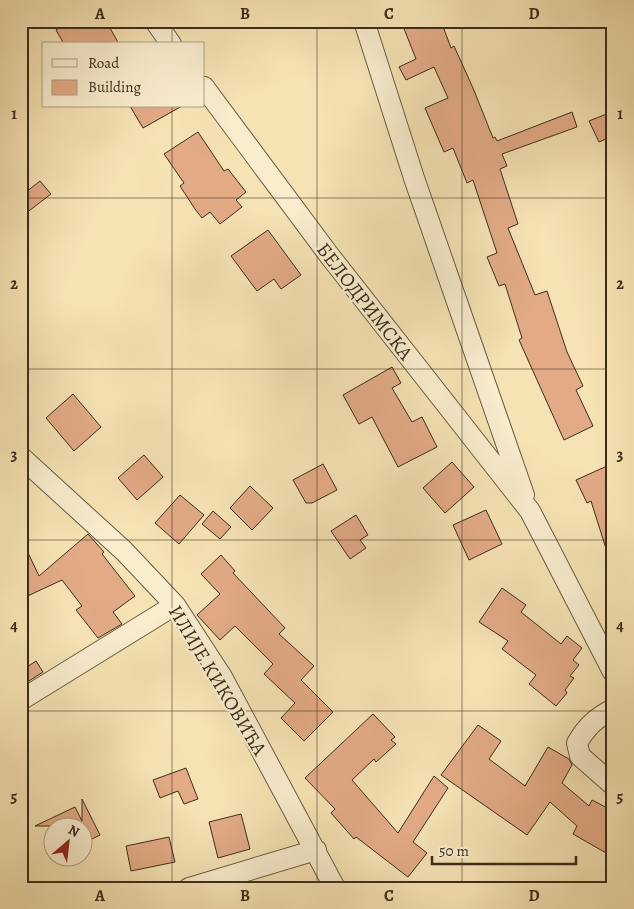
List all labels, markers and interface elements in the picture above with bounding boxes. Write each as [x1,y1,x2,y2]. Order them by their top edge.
text: A [94,3,106,25]
text: B [240,3,250,25]
text: C [384,3,394,25]
text: D [528,3,540,25]
legend [42,42,205,108]
text: Road [88,53,120,73]
text: Building [88,77,141,97]
text: 1 [11,103,17,125]
text: 1 [617,103,623,125]
street label: БЕЛОДРИМСКА [310,237,419,366]
text: 2 [10,273,18,295]
text: 2 [616,273,624,295]
text: 3 [11,444,18,466]
text: 3 [617,444,624,466]
street label: ИЛИЈЕ КИКОВИЋА [162,600,273,761]
text: 4 [10,615,18,637]
text: 4 [616,615,624,637]
text: 5 [11,786,18,808]
text: 5 [617,786,624,808]
north arrow [42,816,92,866]
text: N [65,820,83,842]
scale bar [432,834,575,866]
text: 50 m [439,841,469,861]
text: A [94,885,106,907]
text: B [240,885,250,907]
text: C [384,885,394,907]
text: D [528,885,540,907]

